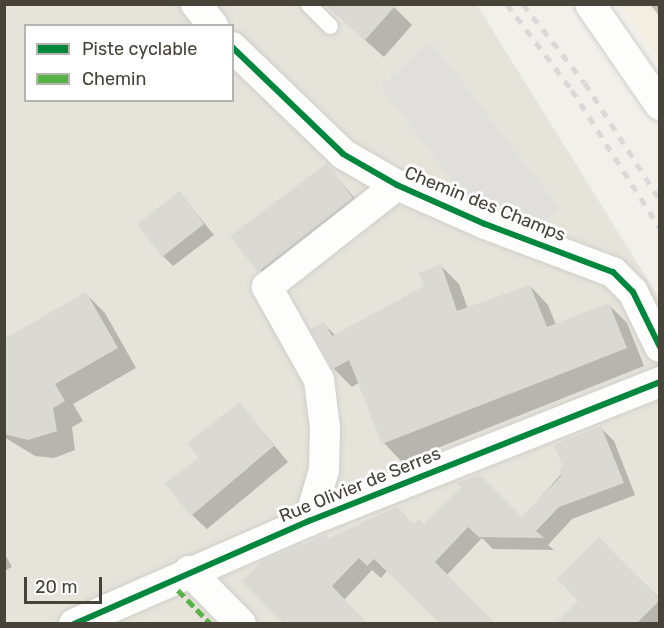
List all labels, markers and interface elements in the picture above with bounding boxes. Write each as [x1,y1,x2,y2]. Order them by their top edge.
legend [24,24,234,102]
text: Piste cyclable [82,38,197,60]
text: Chemin [82,68,146,90]
street label: Chemin des Champs [401,162,569,246]
street label: Rue Olivier de Serres [276,443,444,527]
scale bar [27,565,105,603]
text: 20 m [35,576,77,598]

